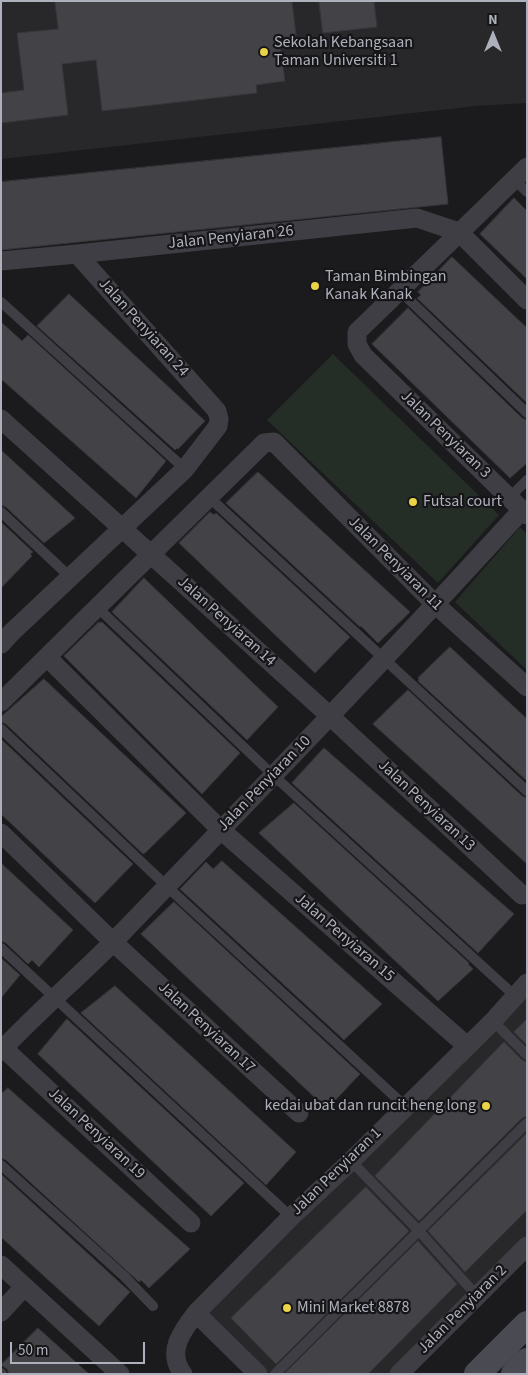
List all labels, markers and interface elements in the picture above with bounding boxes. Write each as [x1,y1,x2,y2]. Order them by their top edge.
north arrow [468,10,518,60]
text: N [488,10,498,30]
place label: Sekolah Kebangsaan Taman Universiti 1 [274,33,413,71]
marker: Sekolah Kebangsaan Taman Universiti 1 [258,46,270,58]
street label: Jalan Penyiaran 26 [167,222,295,254]
place label: Taman Bimbingan Kanak Kanak [325,267,447,305]
street label: Jalan Penyiaran 24 [94,275,192,381]
marker: Taman Bimbingan Kanak Kanak [309,280,321,292]
street label: Jalan Penyiaran 3 [396,387,494,483]
place label: Futsal court [423,492,502,512]
marker: Futsal court [407,496,419,508]
street label: Jalan Penyiaran 11 [344,513,446,615]
street label: Jalan Penyiaran 14 [173,573,279,671]
street label: Jalan Penyiaran 10 [214,732,316,836]
street label: Jalan Penyiaran 13 [373,756,479,856]
street label: Jalan Penyiaran 15 [290,890,398,986]
street label: Jalan Penyiaran 17 [153,978,259,1078]
street label: Jalan Penyiaran 19 [43,1084,149,1184]
place label: kedai ubat dan runcit heng long [265,1096,476,1116]
marker: kedai ubat dan runcit heng long [480,1100,492,1112]
street label: Jalan Penyiaran 1 [288,1124,386,1220]
street label: Jalan Penyiaran 2 [415,1262,511,1358]
place label: Mini Market 8878 [297,1298,410,1318]
marker: Mini Market 8878 [281,1302,293,1314]
scale bar [12,1332,148,1364]
text: 50 m [18,1340,48,1361]

